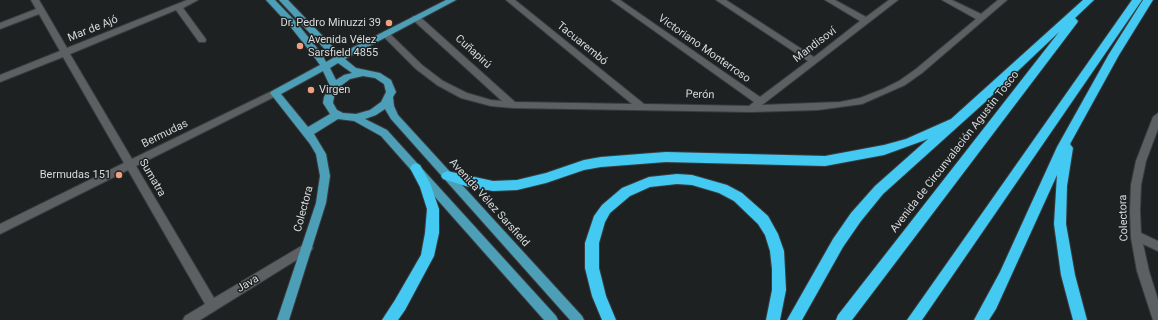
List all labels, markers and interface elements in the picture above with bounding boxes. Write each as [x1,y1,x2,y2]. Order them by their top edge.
street label: Victoriano Monterroso [655,12,753,86]
street label: Mar de Ajó [66,13,120,45]
place label: Dr. Pedro Minuzzi 39 [280,16,381,30]
marker: Dr. Pedro Minuzzi 39 [384,18,394,28]
street label: Tacuarembó [554,20,610,68]
street label: Mandisoví [791,25,839,65]
street label: Cuñapirú [452,32,494,72]
place label: Avenida Vélez Sarsfield 4855 [308,33,378,59]
marker: Avenida Vélez Sarsfield 4855 [295,41,305,51]
street label: Avenida de Circunvalación Agustín Tosco [888,69,1022,235]
place label: Virgen [319,83,350,97]
marker: Virgen [306,85,316,95]
street label: Perón [685,88,715,102]
street label: Bermudas [140,117,190,151]
street label: Avenida Vélez Sarsfield [446,156,532,250]
street label: Sumatra [136,157,168,199]
place label: Bermudas 151 [40,168,111,182]
marker: Bermudas 151 [114,170,124,180]
street label: Colectora [292,185,316,233]
street label: Colectora [1117,194,1131,242]
street label: Java [235,272,261,296]

